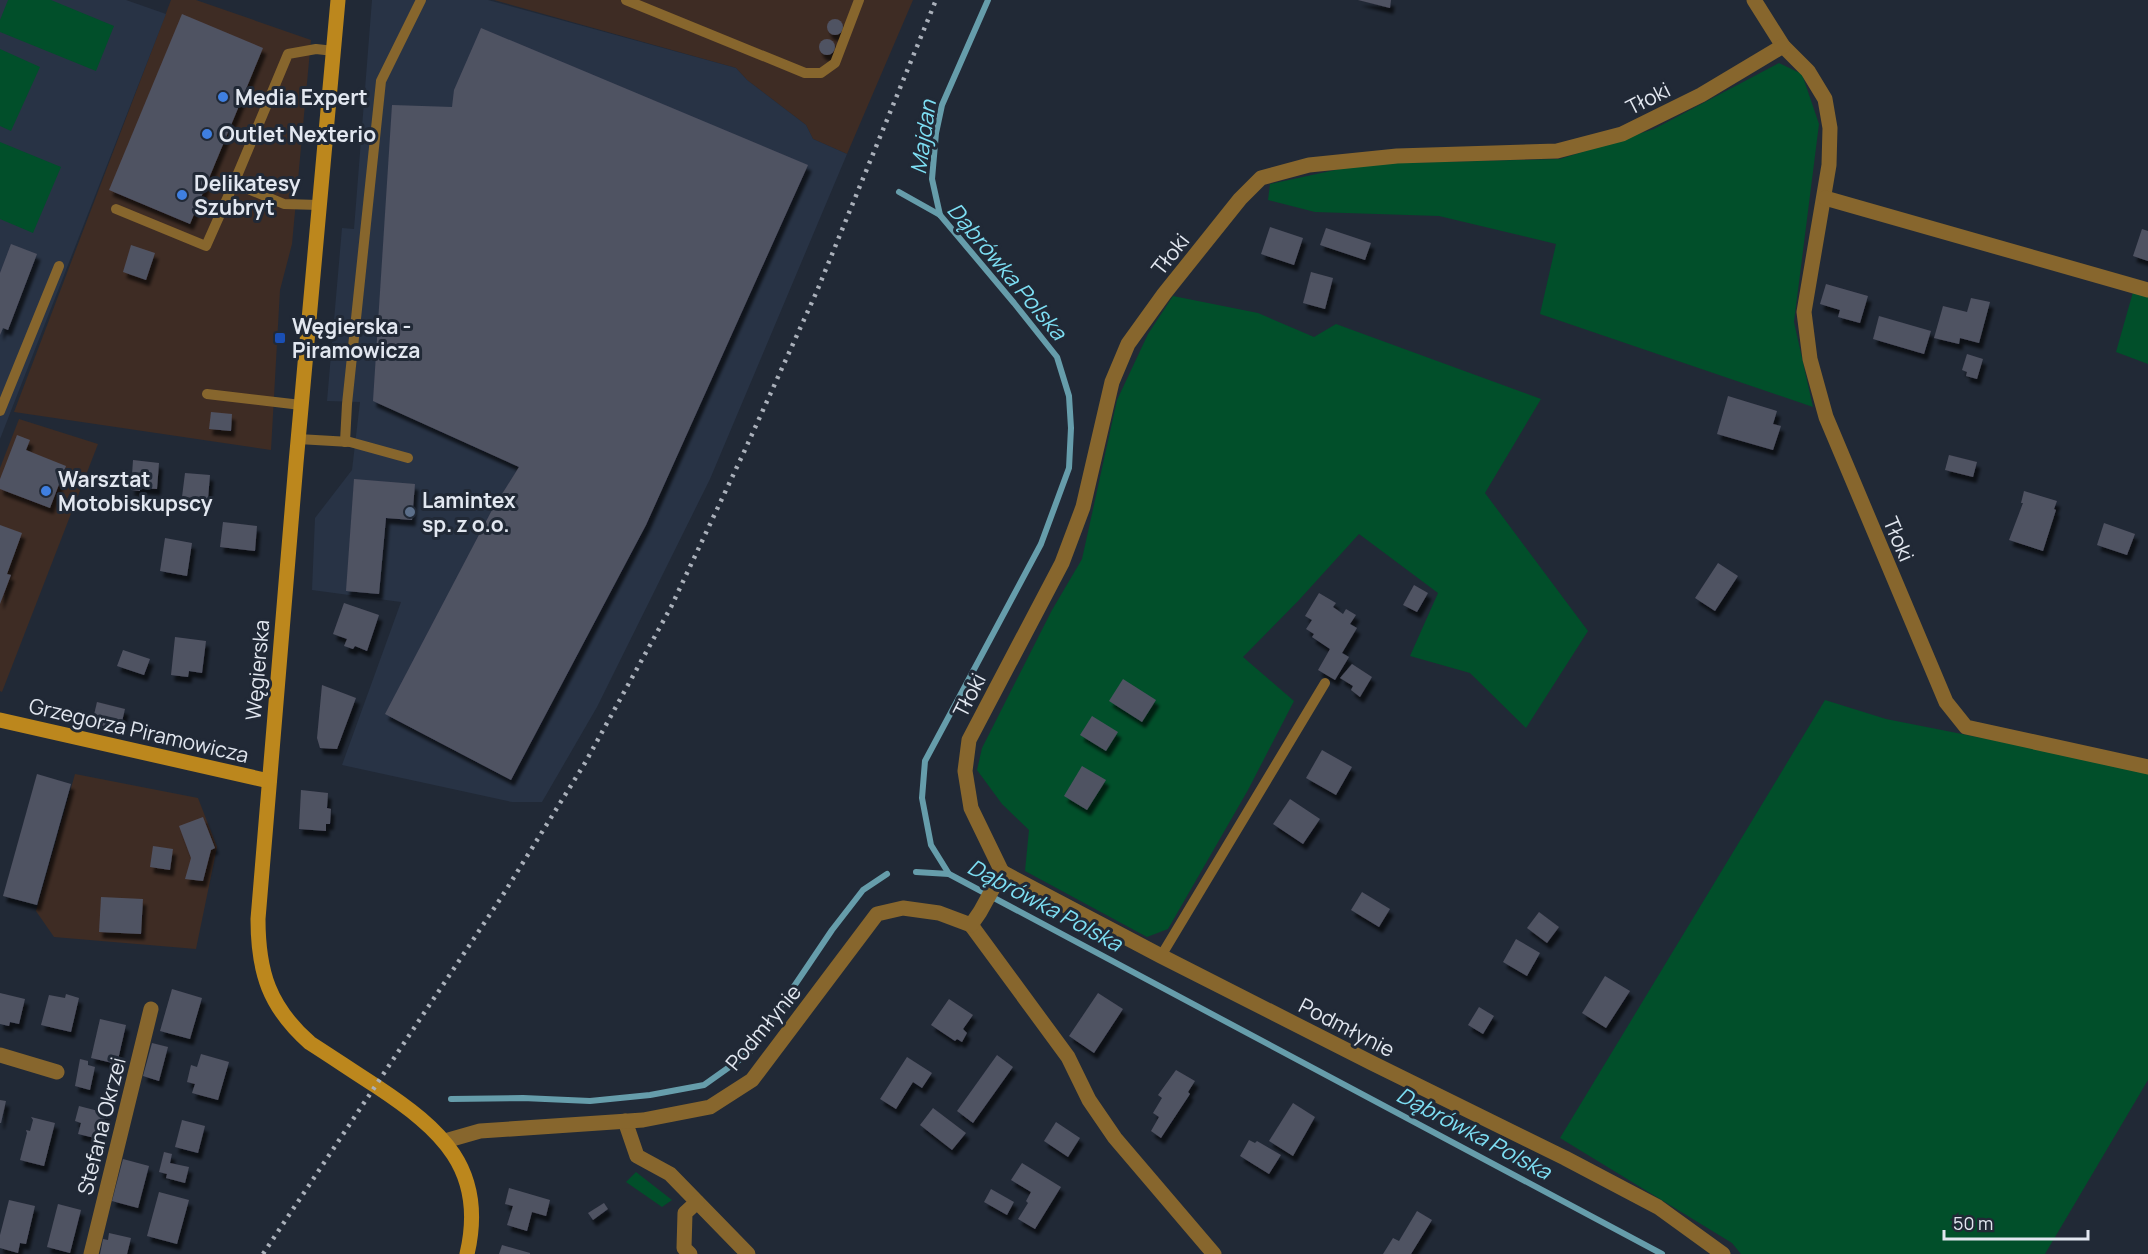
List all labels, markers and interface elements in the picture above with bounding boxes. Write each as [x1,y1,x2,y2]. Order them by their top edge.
street label: Tłoki [1621,75,1675,121]
place label: Media Expert [235,83,368,111]
marker: Media Expert [216,90,230,104]
water label: Majdan [903,97,943,176]
place label: Outlet Nexterio [219,120,376,148]
marker: Outlet Nexterio [200,127,214,141]
place label: Delikatesy Szubryt [194,169,301,221]
marker: Delikatesy Szubryt [175,188,189,202]
water label: Dąbrówka Polska [941,196,1075,347]
street label: Tłoki [1145,227,1195,281]
place label: Węgierska - Piramowicza [292,312,420,364]
marker: Węgierska - Piramowicza [273,331,287,345]
place label: Warsztat Motobiskupscy [58,465,213,517]
marker: Warsztat Motobiskupscy [39,484,53,498]
place label: Lamintex sp. z o.o. [422,486,516,538]
marker: Lamintex sp. z o.o. [403,505,417,519]
street label: Tłoki [1877,512,1921,566]
street label: Węgierska [239,619,275,721]
street label: Tłoki [946,668,992,722]
street label: Grzegorza Piramowicza [26,691,252,769]
water label: Dąbrówka Polska [963,852,1129,959]
street label: Podmłynie [719,978,807,1076]
street label: Podmłynie [1294,991,1400,1063]
street label: Stefana Okrzei [70,1054,132,1198]
water label: Dąbrówka Polska [1392,1080,1558,1187]
scale bar [1944,1203,2088,1241]
text: 50 m [1953,1211,1993,1235]

